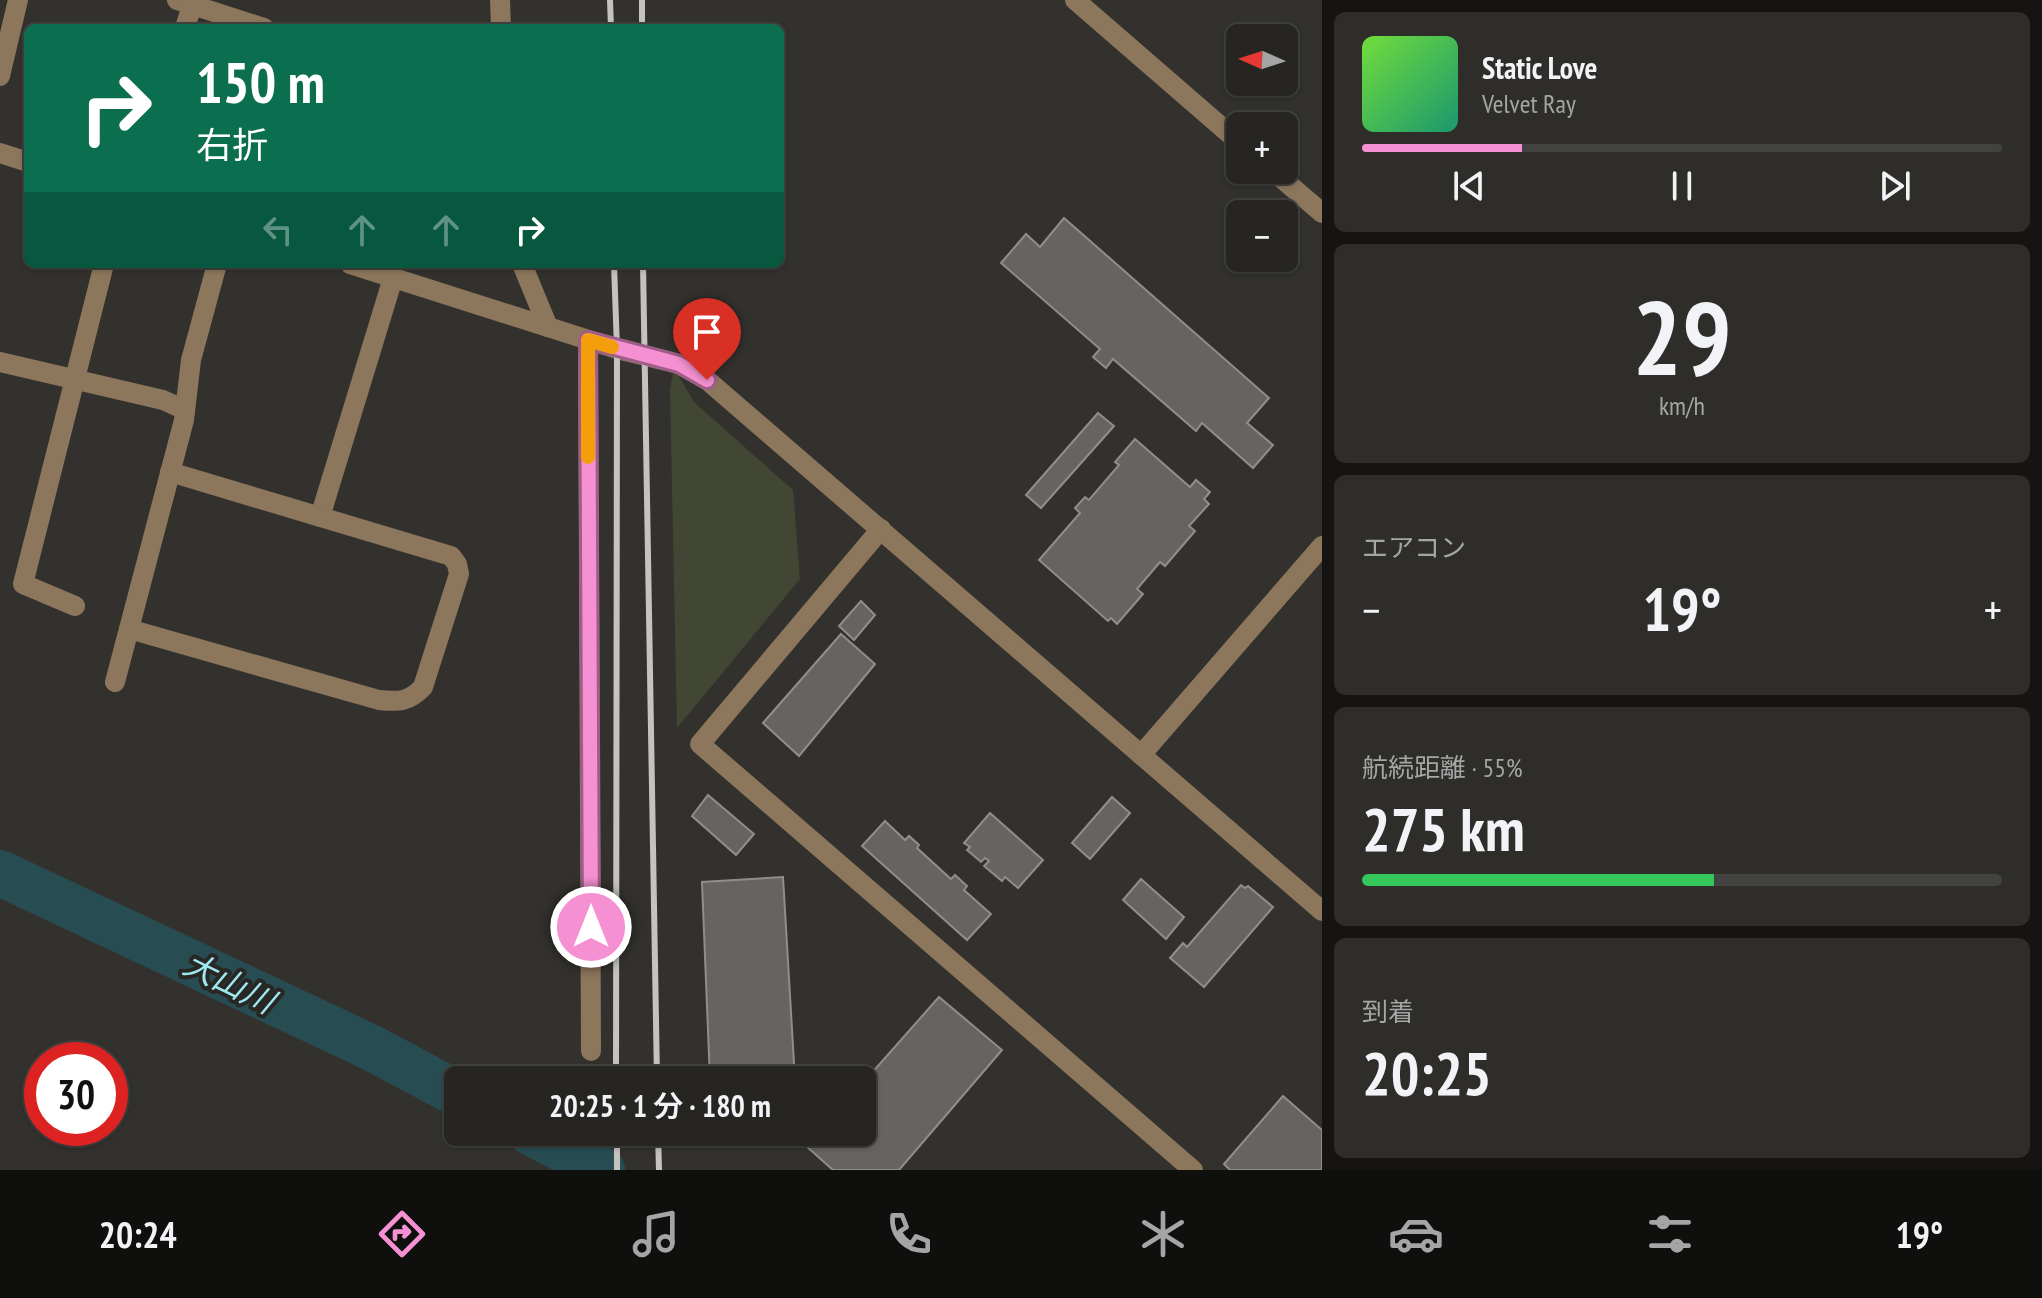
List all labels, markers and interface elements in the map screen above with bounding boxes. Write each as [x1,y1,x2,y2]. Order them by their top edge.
north arrow [1226,24,1298,96]
map controls [1226,24,1298,272]
text: 150 m [196,46,325,118]
text: Static Love [1482,48,1597,87]
icon: right [64,56,168,160]
text: Velvet Ray [1482,87,1576,120]
button: + [1226,112,1298,184]
text: 右折 [196,121,268,168]
icon: previous [1447,164,1491,208]
icon: pause [1660,164,1704,208]
icon: next [1873,164,1917,208]
button: − [1226,200,1298,272]
icon: left [256,208,300,252]
icon: ahead [340,208,384,252]
icon: ahead [424,208,468,252]
icon: right [508,208,552,252]
text: 29 [1632,269,1732,404]
pin [673,298,741,380]
icon: arrive [685,310,729,354]
text: km/h [1659,389,1705,422]
text: エアコン [1362,531,1466,564]
text: 19° [1642,570,1722,648]
text: − [1362,581,1380,638]
text: + [1984,581,2002,638]
text: 航続距離 · 55% [1362,751,1523,784]
text: 275 km [1362,790,1525,868]
position arrow [549,885,633,969]
water label: 大山川 [177,942,284,1023]
text: 到着 [1362,995,1414,1028]
text: 20:25 [1362,1034,1492,1112]
speed limit sign: 30 [24,1042,128,1146]
text: 20:25 · 1 分 · 180 m [549,1086,771,1125]
icon: directions [374,1206,430,1262]
icon: music [628,1206,684,1262]
icon: phone [881,1206,937,1262]
icon: climate [1135,1206,1191,1262]
icon: car [1388,1206,1444,1262]
icon: filters [1642,1206,1698,1262]
text: 20:24 [99,1211,177,1258]
text: 19° [1896,1211,1943,1258]

